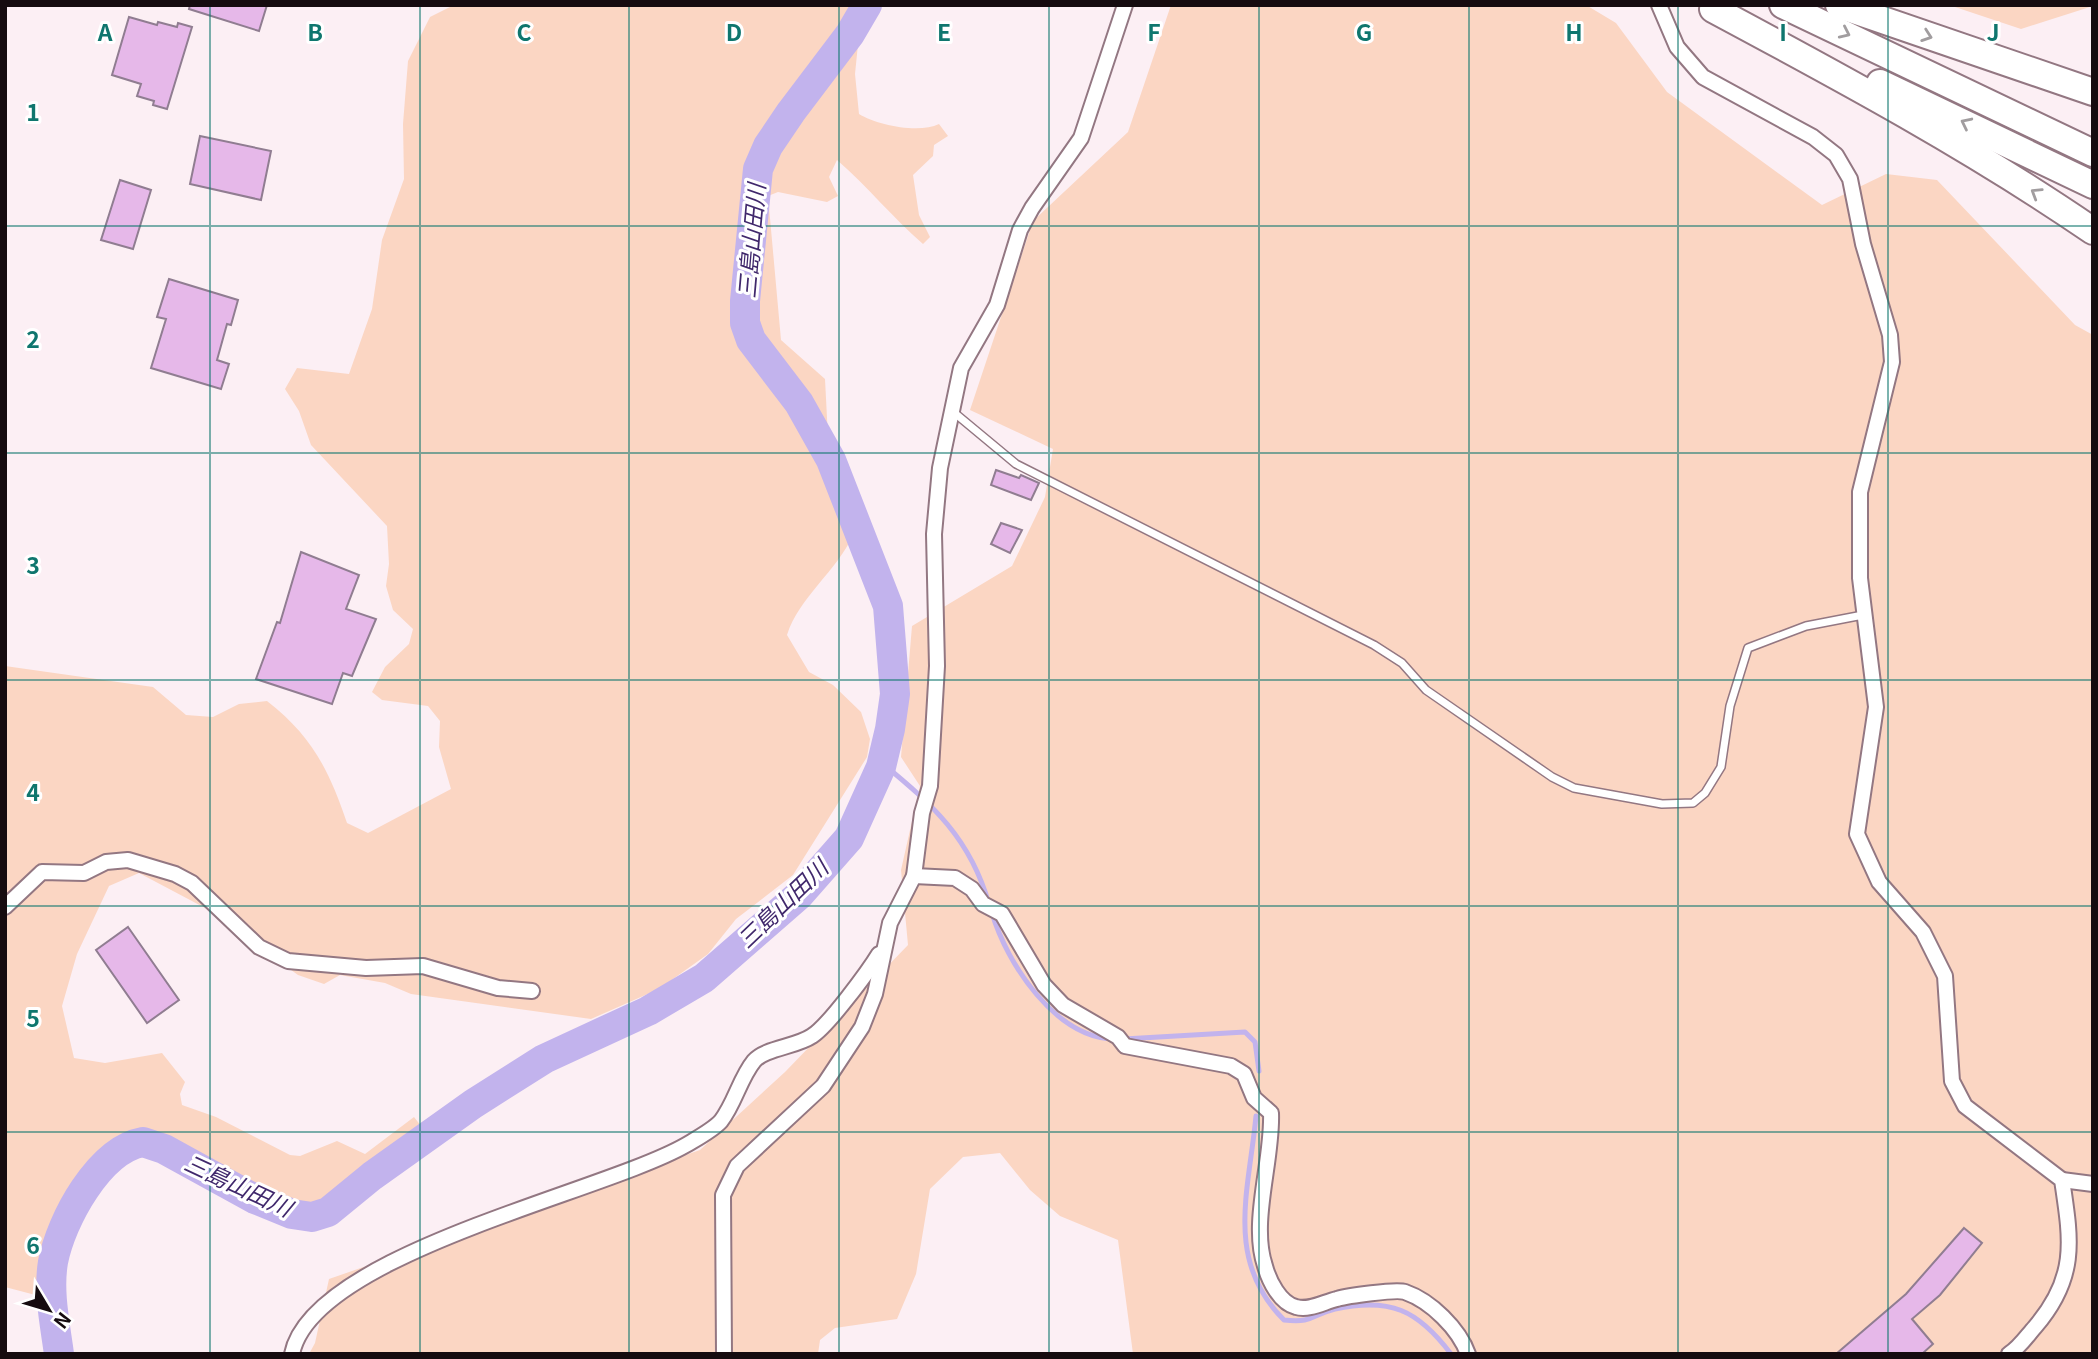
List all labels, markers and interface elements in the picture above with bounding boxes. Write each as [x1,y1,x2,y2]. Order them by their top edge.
text: A [97,14,113,48]
text: B [307,14,323,48]
text: C [516,14,532,48]
text: D [726,14,742,48]
text: E [937,14,951,48]
text: F [1147,14,1161,48]
text: G [1356,14,1372,48]
text: H [1565,14,1583,48]
text: I [1779,14,1787,48]
text: J [1986,14,2000,48]
one-way arrow [1838,25,1850,39]
one-way arrow [1920,28,1932,42]
text: 1 [26,94,40,128]
one-way arrow [1961,117,1973,131]
water label: 三島山田川 [728,179,772,300]
one-way arrow [2031,189,2044,202]
text: 2 [26,321,40,355]
text: 3 [26,547,40,581]
text: 4 [26,774,40,808]
water label: 三島山田川 [728,848,837,955]
text: 5 [26,1000,40,1034]
water label: 三島山田川 [180,1144,301,1225]
text: 6 [26,1227,40,1261]
north arrow [14,1275,84,1345]
text: N [49,1307,79,1335]

